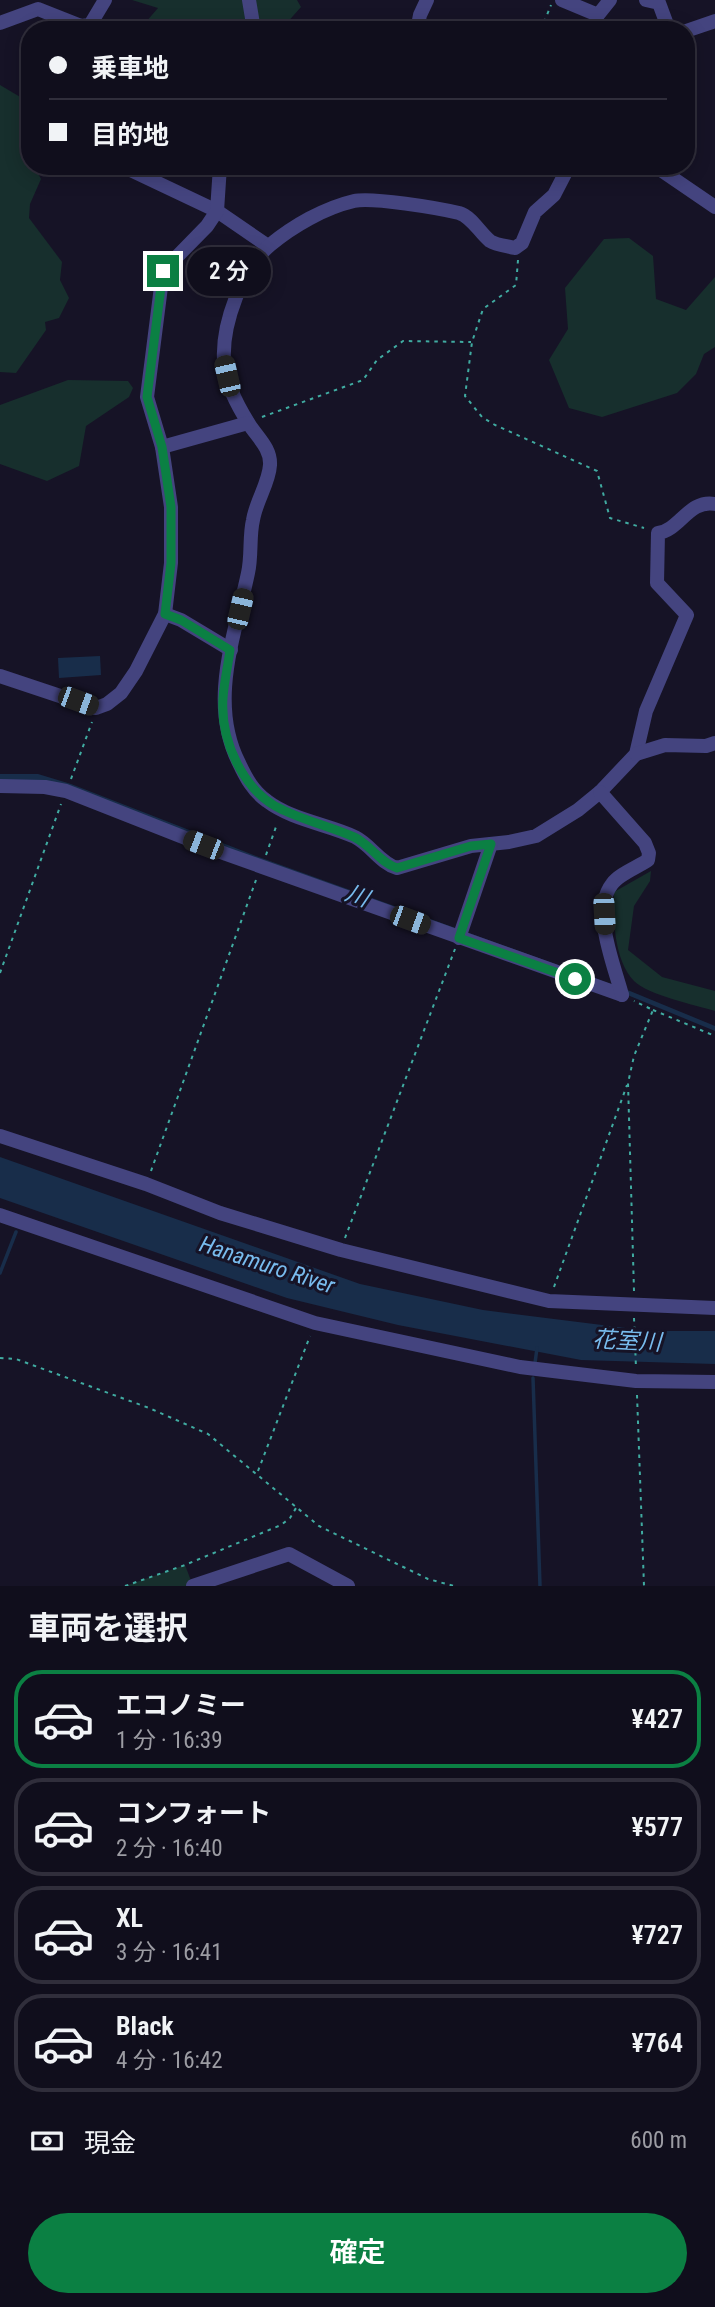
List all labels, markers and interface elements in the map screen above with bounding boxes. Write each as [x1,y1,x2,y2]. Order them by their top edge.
text: 乗車地 [91,53,169,83]
text: 目的地 [91,120,169,150]
callout: 2 分 [188,246,272,296]
route end [147,255,179,287]
text: 2 分 [209,258,249,285]
car [213,353,242,399]
car [226,586,255,632]
car [55,684,102,718]
car [180,828,227,862]
water label: 川 [342,879,375,914]
car [593,892,616,936]
car [387,903,434,937]
route start [559,963,591,995]
water label: Hanamuro River [196,1230,339,1300]
water label: 花室川 [592,1326,665,1356]
text: 車両を選択 [28,1609,188,1647]
icon: car [32,1688,95,1751]
text: エコノミー [116,1690,246,1720]
text: ¥427 [631,1704,683,1734]
text: 1 分 · 16:39 [116,1727,223,1754]
icon: car [32,1796,95,1859]
text: コンフォート [116,1798,271,1828]
text: ¥577 [631,1812,683,1842]
text: 2 分 · 16:40 [116,1835,223,1862]
text: XL [116,1903,143,1933]
icon: car [32,1904,95,1967]
text: ¥727 [631,1920,683,1950]
text: 3 分 · 16:41 [116,1939,223,1966]
text: Black [116,2011,174,2041]
icon: car [32,2012,95,2075]
text: ¥764 [631,2028,683,2058]
text: 4 分 · 16:42 [116,2047,223,2074]
icon: cash [28,2122,66,2160]
text: 600 m [630,2127,687,2154]
text: 現金 [84,2128,136,2158]
button: 確定 [28,2213,687,2293]

